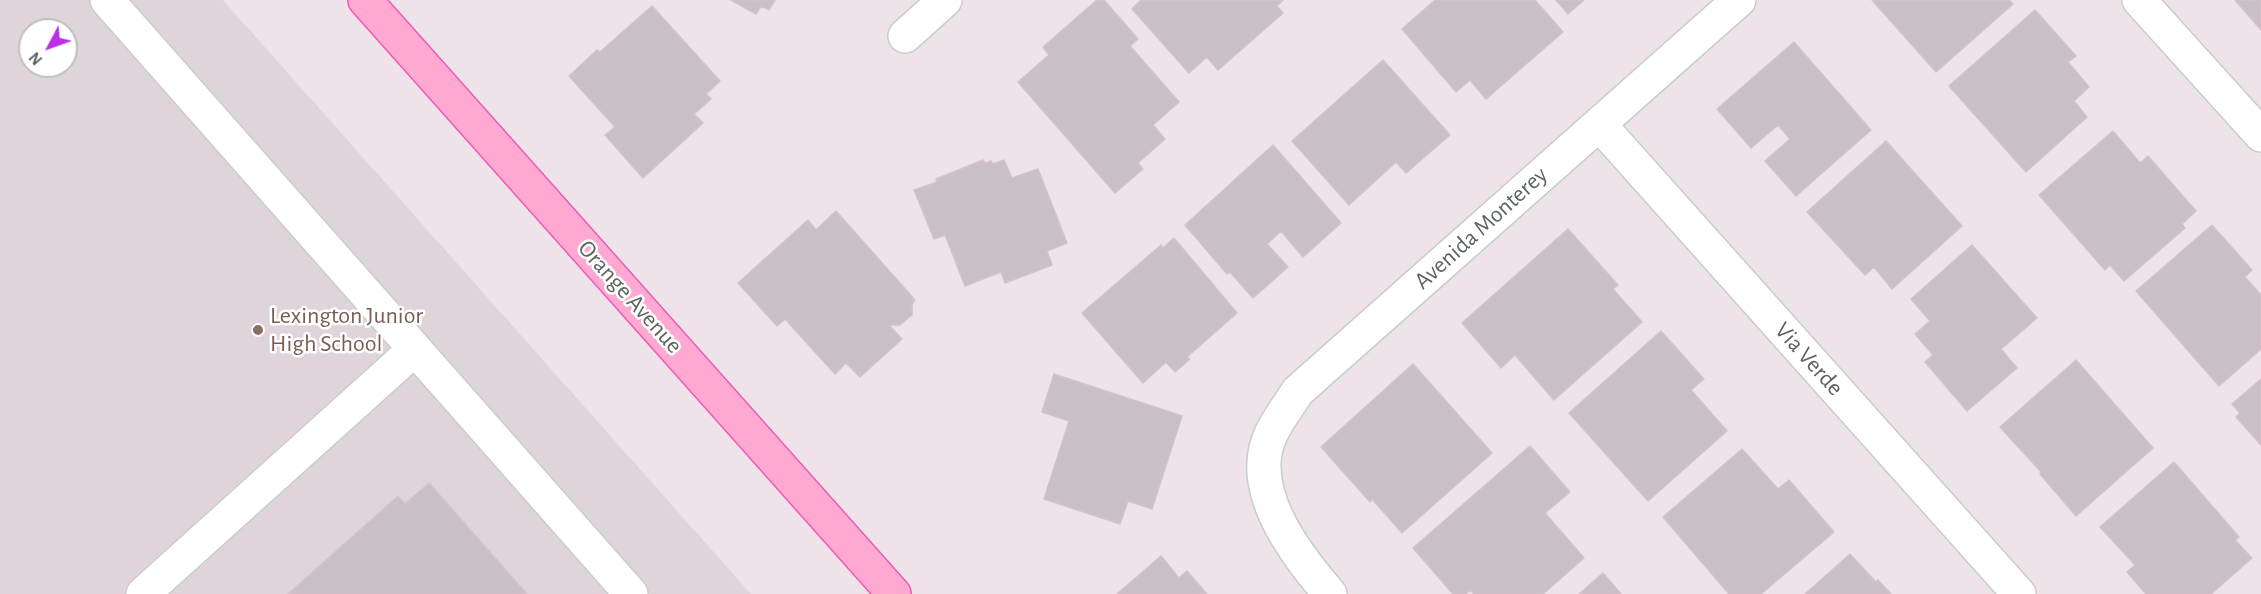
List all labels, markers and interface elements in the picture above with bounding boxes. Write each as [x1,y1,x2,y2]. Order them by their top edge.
north arrow [18,18,78,78]
text: N [26,49,46,68]
street label: Avenida Monterey [1408,160,1554,296]
street label: Orange Avenue [572,234,688,360]
place label: Lexington Junior High School [270,302,423,358]
street label: Via Verde [1768,316,1850,402]
marker: Lexington Junior High School [251,323,265,337]

